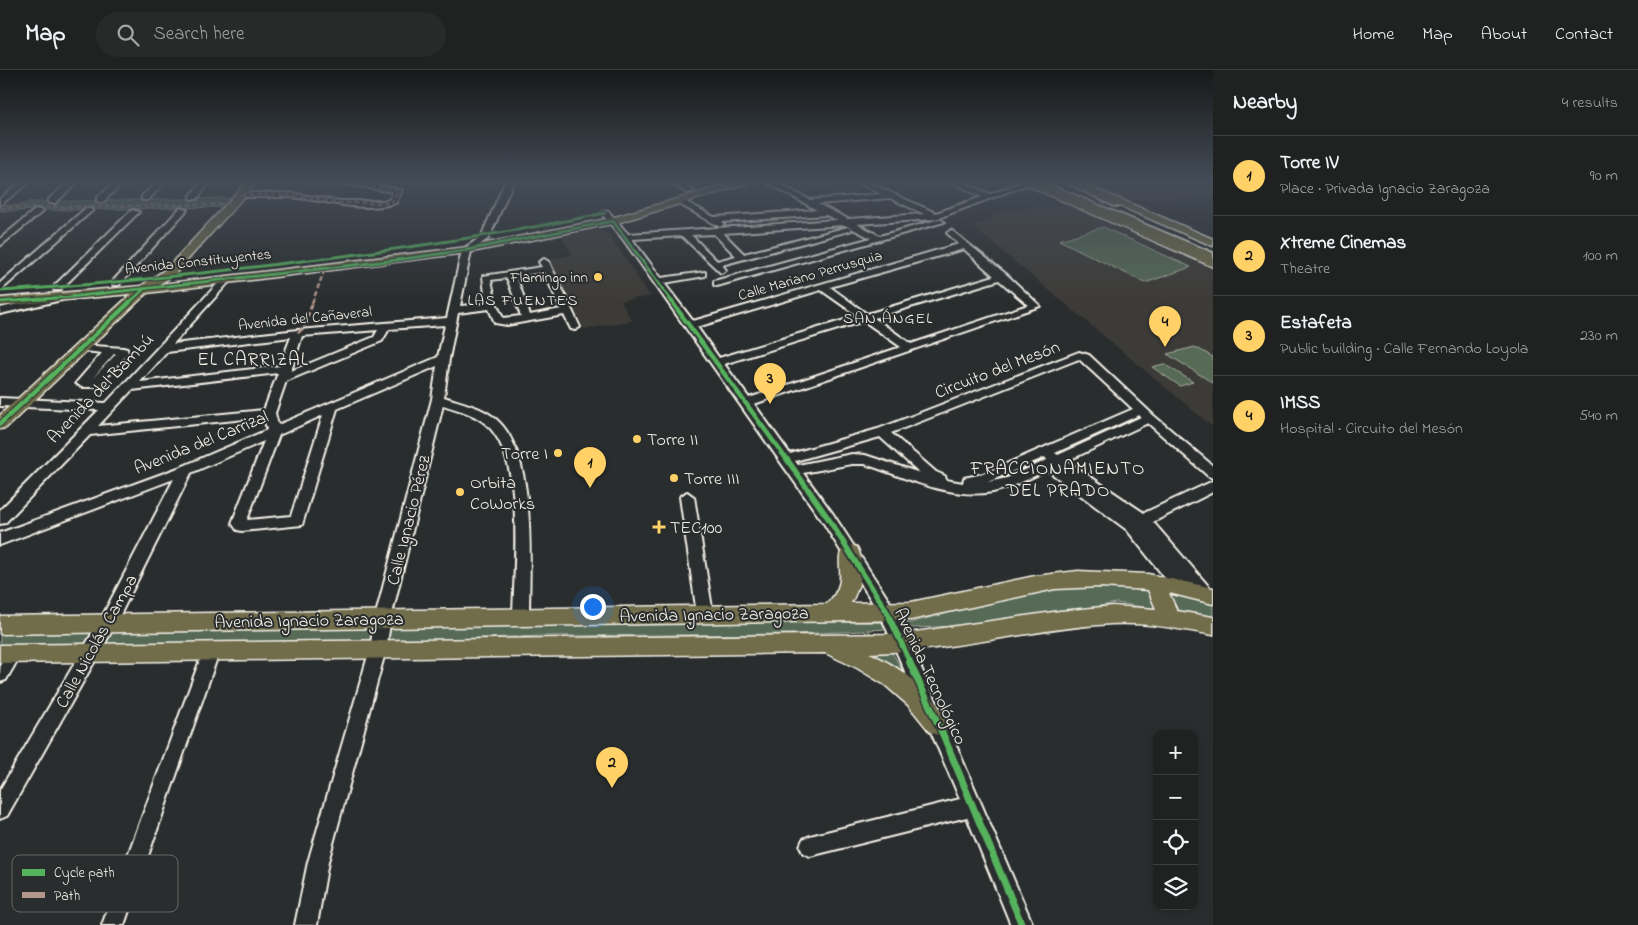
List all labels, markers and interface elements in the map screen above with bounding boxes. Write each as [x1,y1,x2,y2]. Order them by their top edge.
search box [96,12,446,57]
text: Map [25,17,66,52]
icon: search [114,21,142,49]
text: Search here [154,21,245,48]
text: Home [1353,22,1394,48]
text: Map [1422,22,1453,48]
text: About [1481,22,1527,48]
text: Contact [1555,22,1613,48]
text: Nearby [1233,88,1297,118]
text: 4 results [1562,91,1618,115]
text: Torre IV [1280,150,1338,177]
text: 1 [1246,164,1252,188]
text: 90 m [1590,164,1618,188]
text: Place · Privada Ignacio Zaragoza [1280,177,1490,201]
text: Xtreme Cinemas [1280,230,1406,257]
street label: Avenida Constituyentes [124,243,272,282]
text: 2 [1245,244,1253,268]
text: 100 m [1583,244,1618,268]
street label: Calle Mariano Perrusquia [736,245,885,307]
text: Theatre [1280,257,1330,281]
place label: Flamingo inn [509,267,588,290]
marker: Flamingo inn [592,271,604,283]
district label: LAS FUENTES [467,289,579,313]
street label: Avenida del Cañaveral [237,301,373,337]
pin: 4 [1149,306,1181,347]
district label: SAN ÁNGEL [843,307,933,331]
text: Estafeta [1280,310,1352,337]
text: 3 [1246,324,1252,348]
text: 230 m [1580,324,1618,348]
street label: Avenida del Bambú [42,328,161,450]
street label: Circuito del Mesón [931,335,1064,407]
text: Public building · Calle Fernando Loyola [1280,337,1529,361]
district label: EL CARRIZAL [197,347,309,374]
pin: 3 [754,363,786,404]
text: IMSS [1280,390,1320,417]
text: 4 [1246,404,1252,428]
text: 540 m [1579,404,1618,428]
street label: Avenida del Carrizal [131,405,273,483]
text: Hospital · Circuito del Mesón [1280,417,1463,441]
place label: Torre II [647,428,698,454]
marker: Torre II [631,433,643,445]
place label: Torre I [501,442,548,468]
marker: Torre I [552,447,564,459]
pin: 1 [574,447,606,488]
street label: Calle Ignacio Pérez [381,452,440,588]
district label: FRACCIONAMIENTO DEL PRADO [970,456,1146,505]
place label: Torre III [684,467,739,493]
place label: Orbita CoWorks [470,471,535,518]
marker: Torre III [668,472,680,484]
marker: Orbita CoWorks [454,486,466,498]
place label: TEC100 [670,516,723,542]
marker: TEC100 [652,520,666,534]
street label: Calle Nicolás Campa [50,570,145,714]
your location [580,594,606,620]
street label: Avenida Ignacio Zaragoza [619,601,809,632]
street label: Avenida Tecnológico [885,604,972,750]
street label: Avenida Ignacio Zaragoza [214,607,404,638]
map controls [1153,730,1198,910]
button: + [1153,730,1198,775]
pin: 2 [596,747,628,788]
button: − [1153,775,1198,820]
button: locate [1153,820,1198,865]
legend [12,855,178,912]
text: Cycle path [54,863,115,885]
button: layers [1153,865,1198,910]
text: Path [54,886,80,907]

